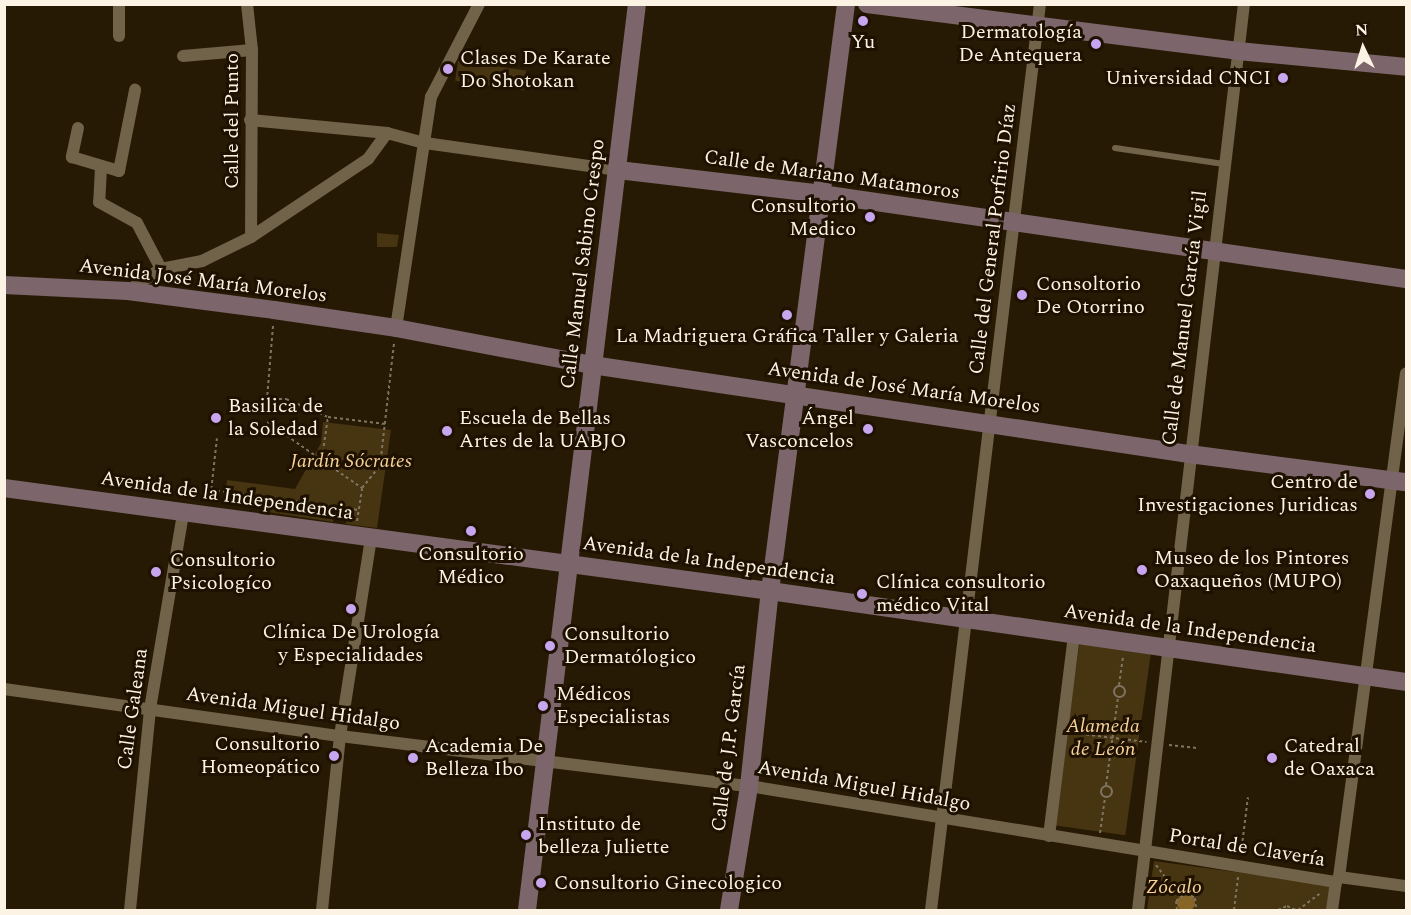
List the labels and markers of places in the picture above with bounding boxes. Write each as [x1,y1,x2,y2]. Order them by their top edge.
marker: Yu [856,14,870,28]
place label: Dermatología De Antequera [958,20,1082,67]
place label: Yu [851,30,875,54]
marker: Dermatología De Antequera [1087,35,1105,53]
place label: Clases De Karate Do Shotokan [460,46,611,93]
marker: Clases De Karate Do Shotokan [441,62,455,76]
place label: Universidad CNCI [1105,66,1271,90]
marker: Universidad CNCI [1276,71,1290,85]
place label: Consultorio Medico [750,194,856,241]
marker: Consultorio Medico [861,208,879,226]
place label: Consoltorio De Otorrino [1036,272,1145,319]
marker: Consoltorio De Otorrino [1013,286,1031,304]
marker: La Madriguera Gráfica Taller y Galeria [780,308,794,322]
place label: La Madriguera Gráfica Taller y Galeria [616,324,958,348]
place label: Basilica de la Soledad [228,394,323,441]
place label: Ángel Vasconcelos [745,406,854,453]
place label: Escuela de Bellas Artes de la UABJO [459,407,626,454]
marker: Basilica de la Soledad [209,411,223,425]
marker: Ángel Vasconcelos [859,420,877,438]
marker: Escuela de Bellas Artes de la UABJO [440,424,454,438]
place label: Centro de Investigaciones Juridicas [1137,470,1358,517]
marker: Centro de Investigaciones Juridicas [1363,487,1377,501]
marker: Consultorio Médico [462,522,480,540]
place label: Consultorio Médico [418,542,524,589]
place label: Museo de los Pintores Oaxaqueños (MUPO) [1154,546,1349,593]
place label: Consultorio Psicologíco [170,548,276,595]
marker: Consultorio Psicologíco [147,563,165,581]
marker: Museo de los Pintores Oaxaqueños (MUPO) [1135,563,1149,577]
place label: Clínica consultorio médico Vital [876,570,1045,617]
marker: Clínica consultorio médico Vital [853,585,871,603]
marker: Clínica De Urología y Especialidades [342,600,360,618]
place label: Clínica De Urología y Especialidades [262,620,440,667]
place label: Consultorio Dermatólogico [564,622,696,669]
marker: Consultorio Dermatólogico [541,637,559,655]
place label: Médicos Especialistas [556,682,670,729]
marker: Médicos Especialistas [534,697,552,715]
place label: Consultorio Homeopático [200,732,320,779]
place label: Academia De Belleza Ibo [425,734,543,781]
place label: Catedral de Oaxaca [1284,734,1375,781]
marker: Consultorio Homeopático [325,747,343,765]
marker: Academia De Belleza Ibo [406,751,420,765]
marker: Catedral de Oaxaca [1265,751,1279,765]
place label: Instituto de belleza Juliette [538,812,669,859]
marker: Instituto de belleza Juliette [519,828,533,842]
place label: Consultorio Ginecologico [554,871,782,895]
marker: Consultorio Ginecologico [532,874,550,892]

